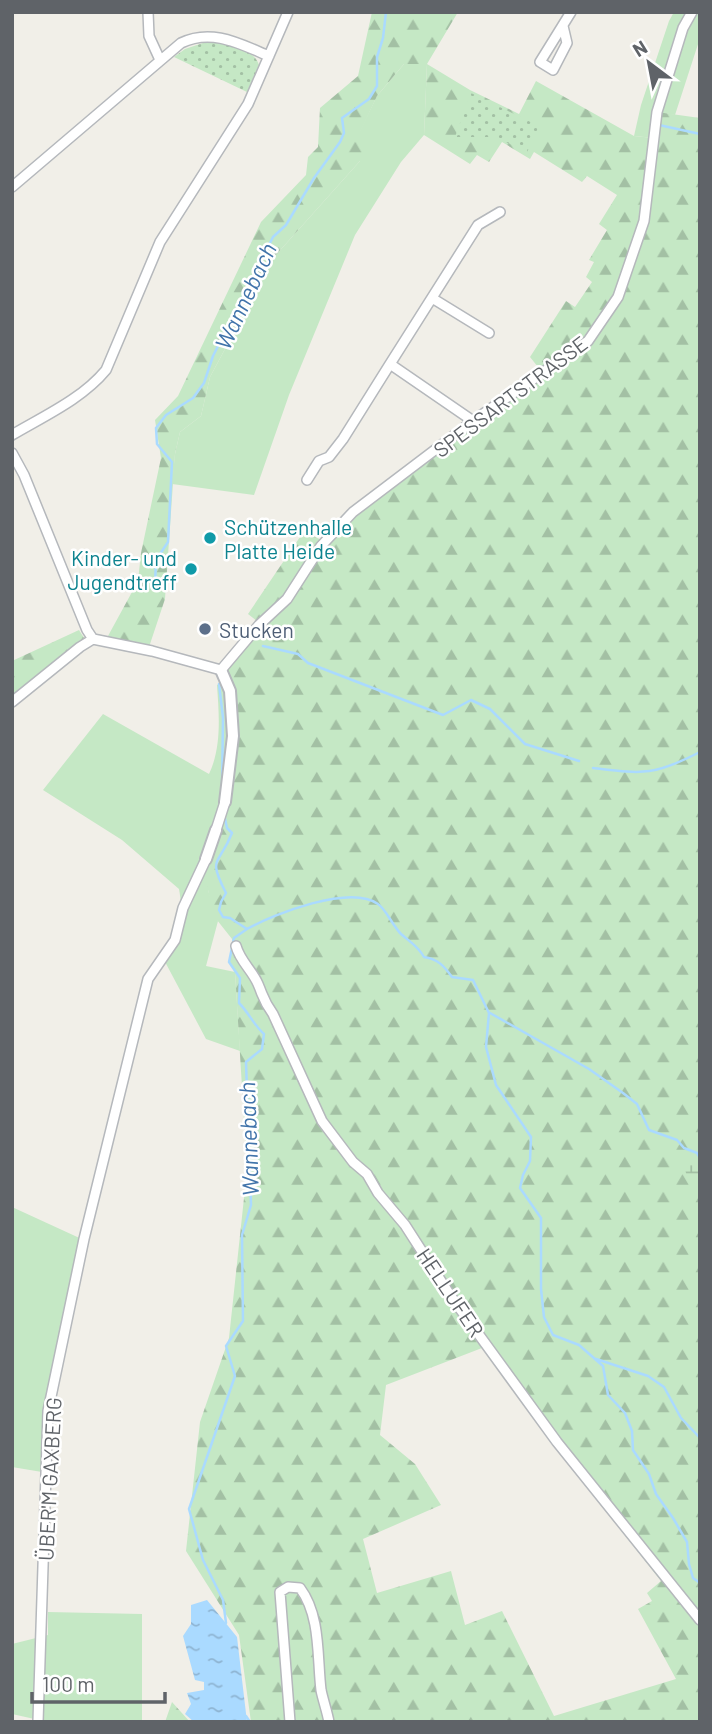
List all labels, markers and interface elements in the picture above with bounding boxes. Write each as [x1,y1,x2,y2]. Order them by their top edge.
north arrow [614,28,684,98]
text: N [628,35,651,61]
water label: Wannebach [208,238,282,354]
street label: SPESSARTSTRASSE [428,330,592,462]
place label: Schützenhalle Platte Heide [224,514,352,563]
marker: Schützenhalle Platte Heide [202,530,218,546]
place label: Kinder- und Jugendtreff [67,545,177,594]
marker: Kinder- und Jugendtreff [183,561,199,577]
place label: Stucken [219,617,294,642]
marker: Stucken [197,621,213,637]
water label: Wannebach [232,1081,264,1197]
street label: HELLUFER [412,1243,490,1341]
street label: ÜBER'M GAXBERG [32,1397,66,1561]
scale bar [32,1660,164,1704]
text: 100 m [42,1671,95,1696]

